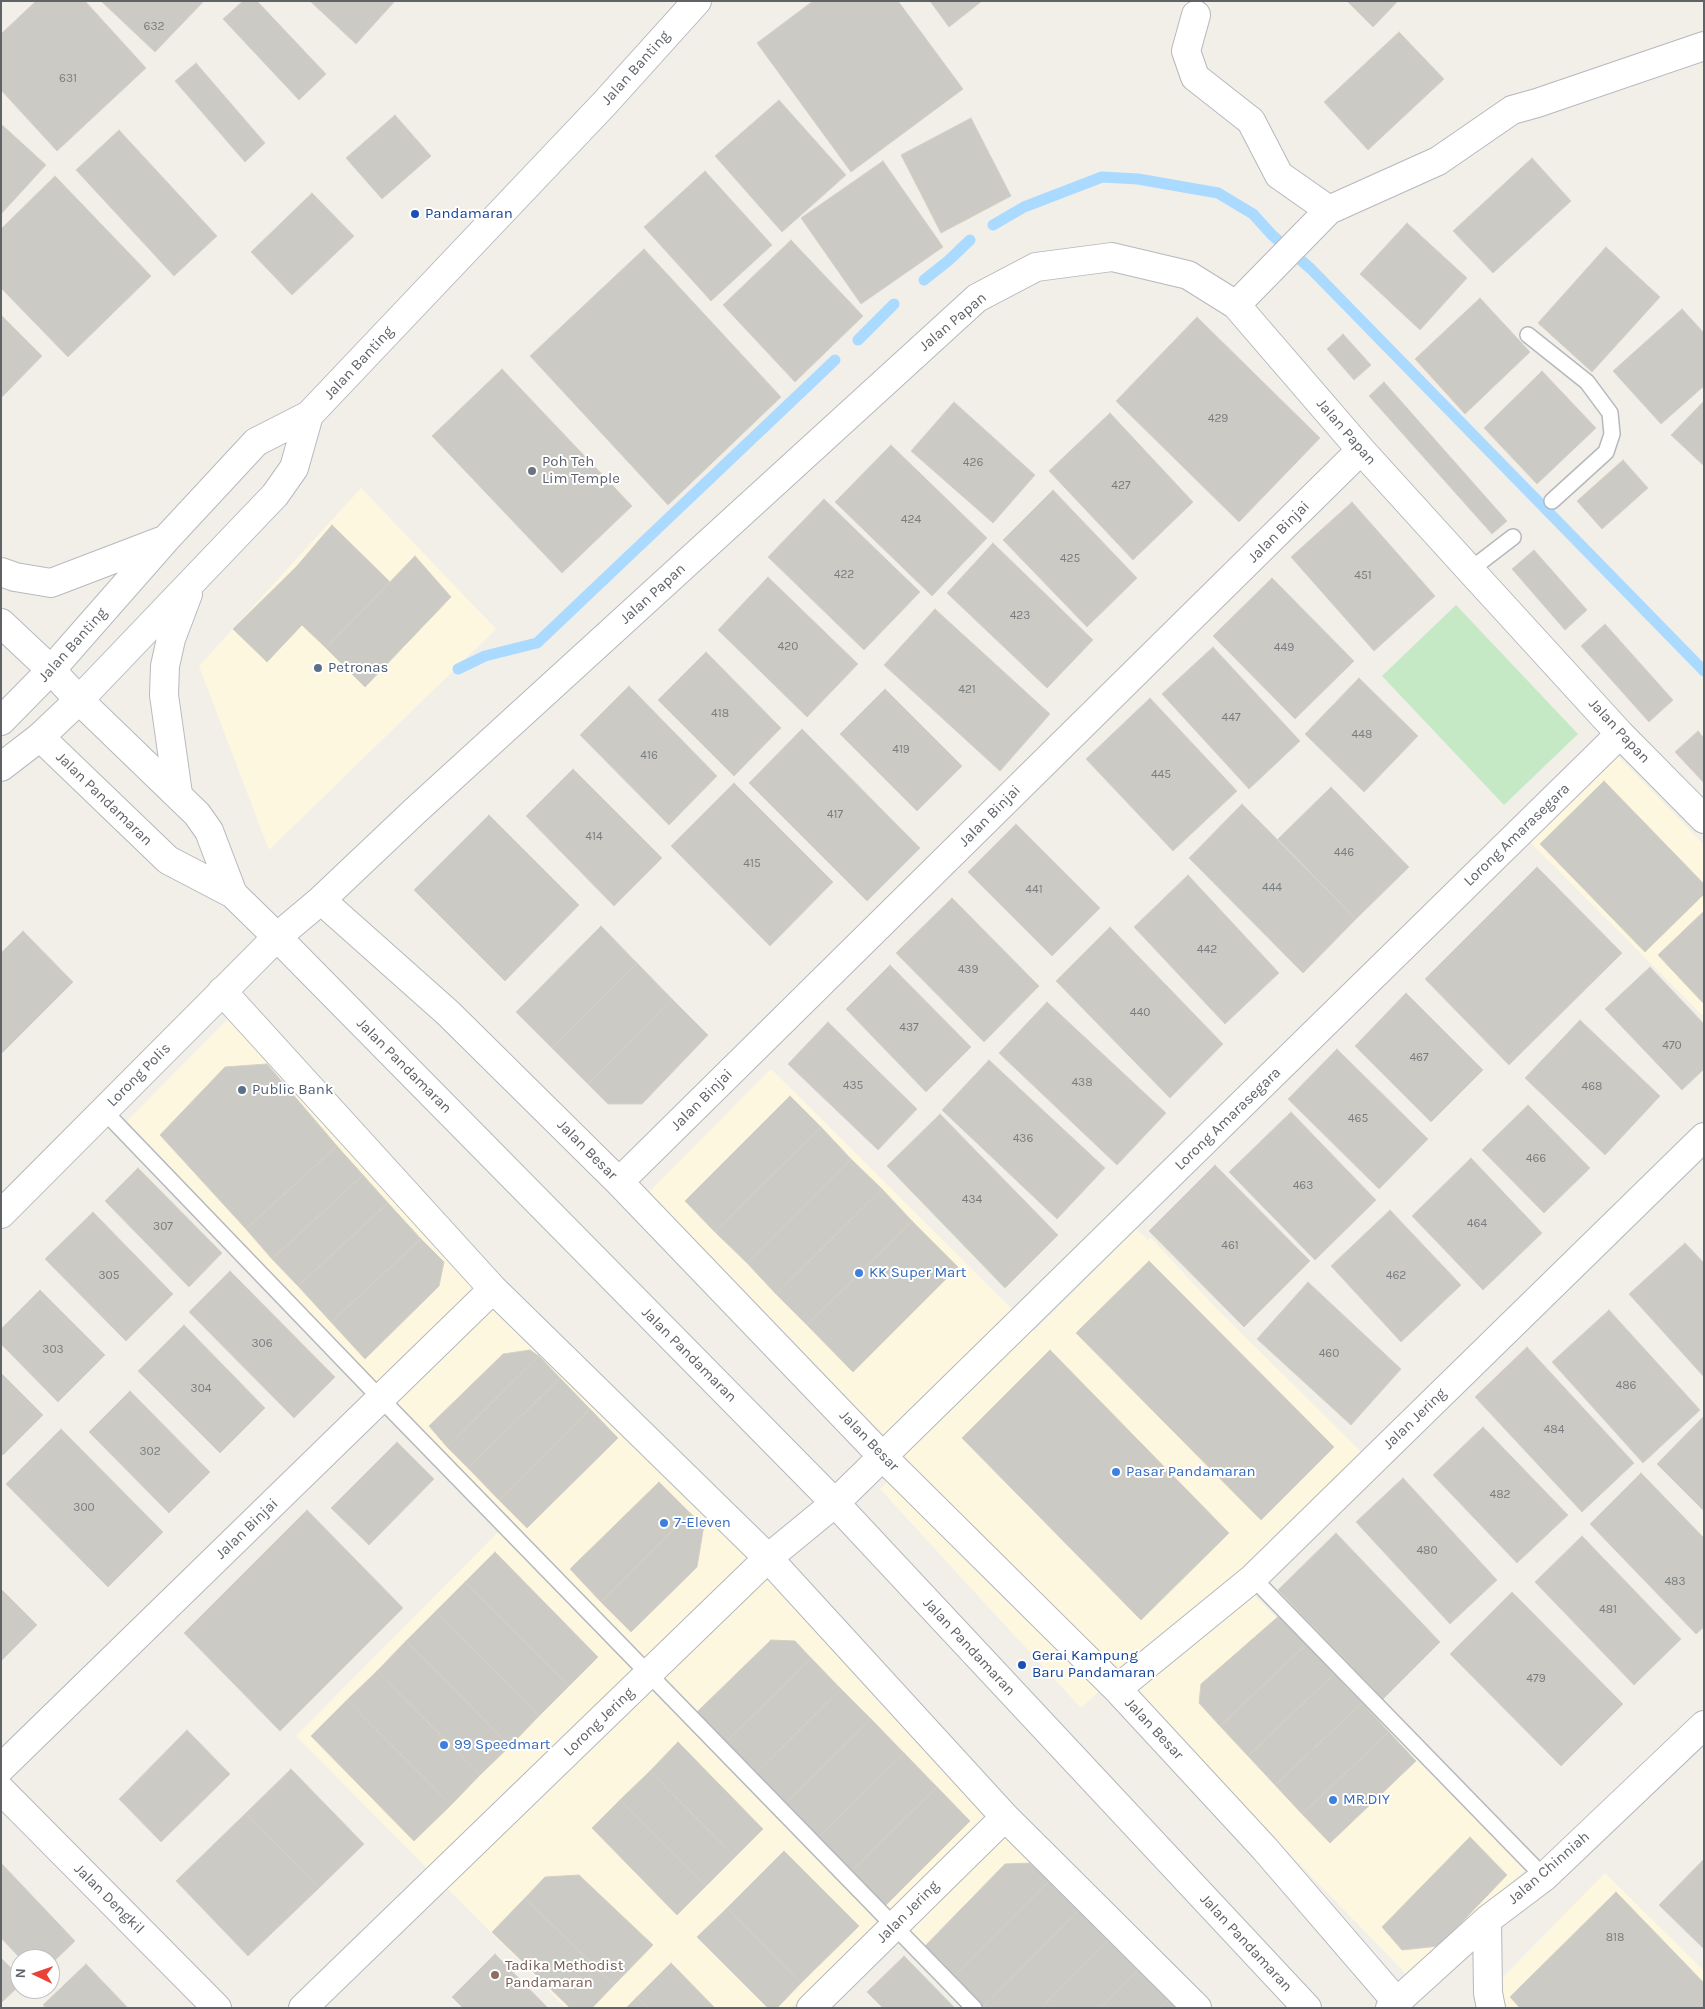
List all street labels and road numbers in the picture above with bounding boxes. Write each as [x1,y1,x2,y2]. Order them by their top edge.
street label: Jalan Banting [598,27,674,109]
street label: Jalan Papan [916,289,990,355]
street label: Jalan Banting [320,323,398,403]
street label: Jalan Papan [1312,395,1380,469]
street label: Jalan Binjai [1244,497,1314,567]
street label: Jalan Papan [617,560,689,628]
street label: Jalan Banting [35,604,111,686]
street label: Jalan Papan [1584,695,1654,767]
street label: Jalan Pandamaran [52,748,156,850]
street label: Lorong Amarasegara [1460,780,1574,890]
street label: Jalan Binjai [955,781,1025,851]
street label: Jalan Pandamaran [353,1015,455,1117]
street label: Lorong Polis [103,1039,175,1111]
street label: Lorong Amarasegara [1171,1064,1285,1174]
street label: Jalan Binjai [667,1065,737,1135]
street label: Jalan Besar [553,1116,621,1184]
street label: Jalan Pandamaran [638,1304,740,1406]
street label: Jalan Jering [1380,1385,1450,1453]
street label: Jalan Besar [835,1407,903,1475]
street label: Jalan Binjai [212,1495,282,1563]
street label: Jalan Pandamaran [919,1594,1019,1700]
street label: Lorong Jering [560,1684,638,1760]
street label: Jalan Besar [1121,1694,1187,1764]
street label: Jalan Chinniah [1505,1828,1593,1908]
street label: Jalan Dengkil [70,1860,148,1938]
street label: Jalan Jering [873,1877,943,1947]
street label: Jalan Pandamaran [1196,1890,1296,1996]

